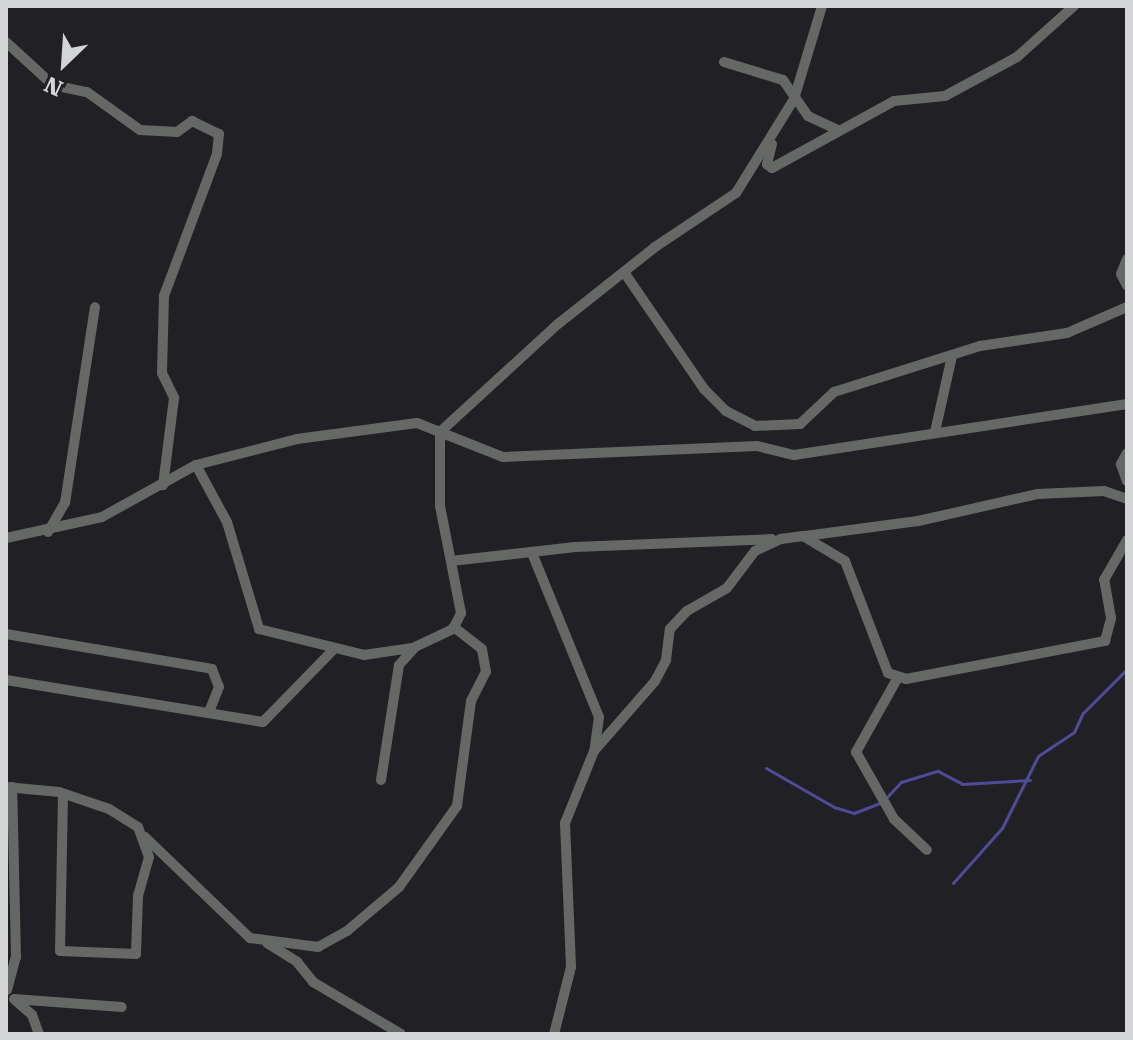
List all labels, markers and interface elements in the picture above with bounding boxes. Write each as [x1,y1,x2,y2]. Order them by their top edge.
north arrow [24,24,104,104]
text: N [41,71,67,101]

